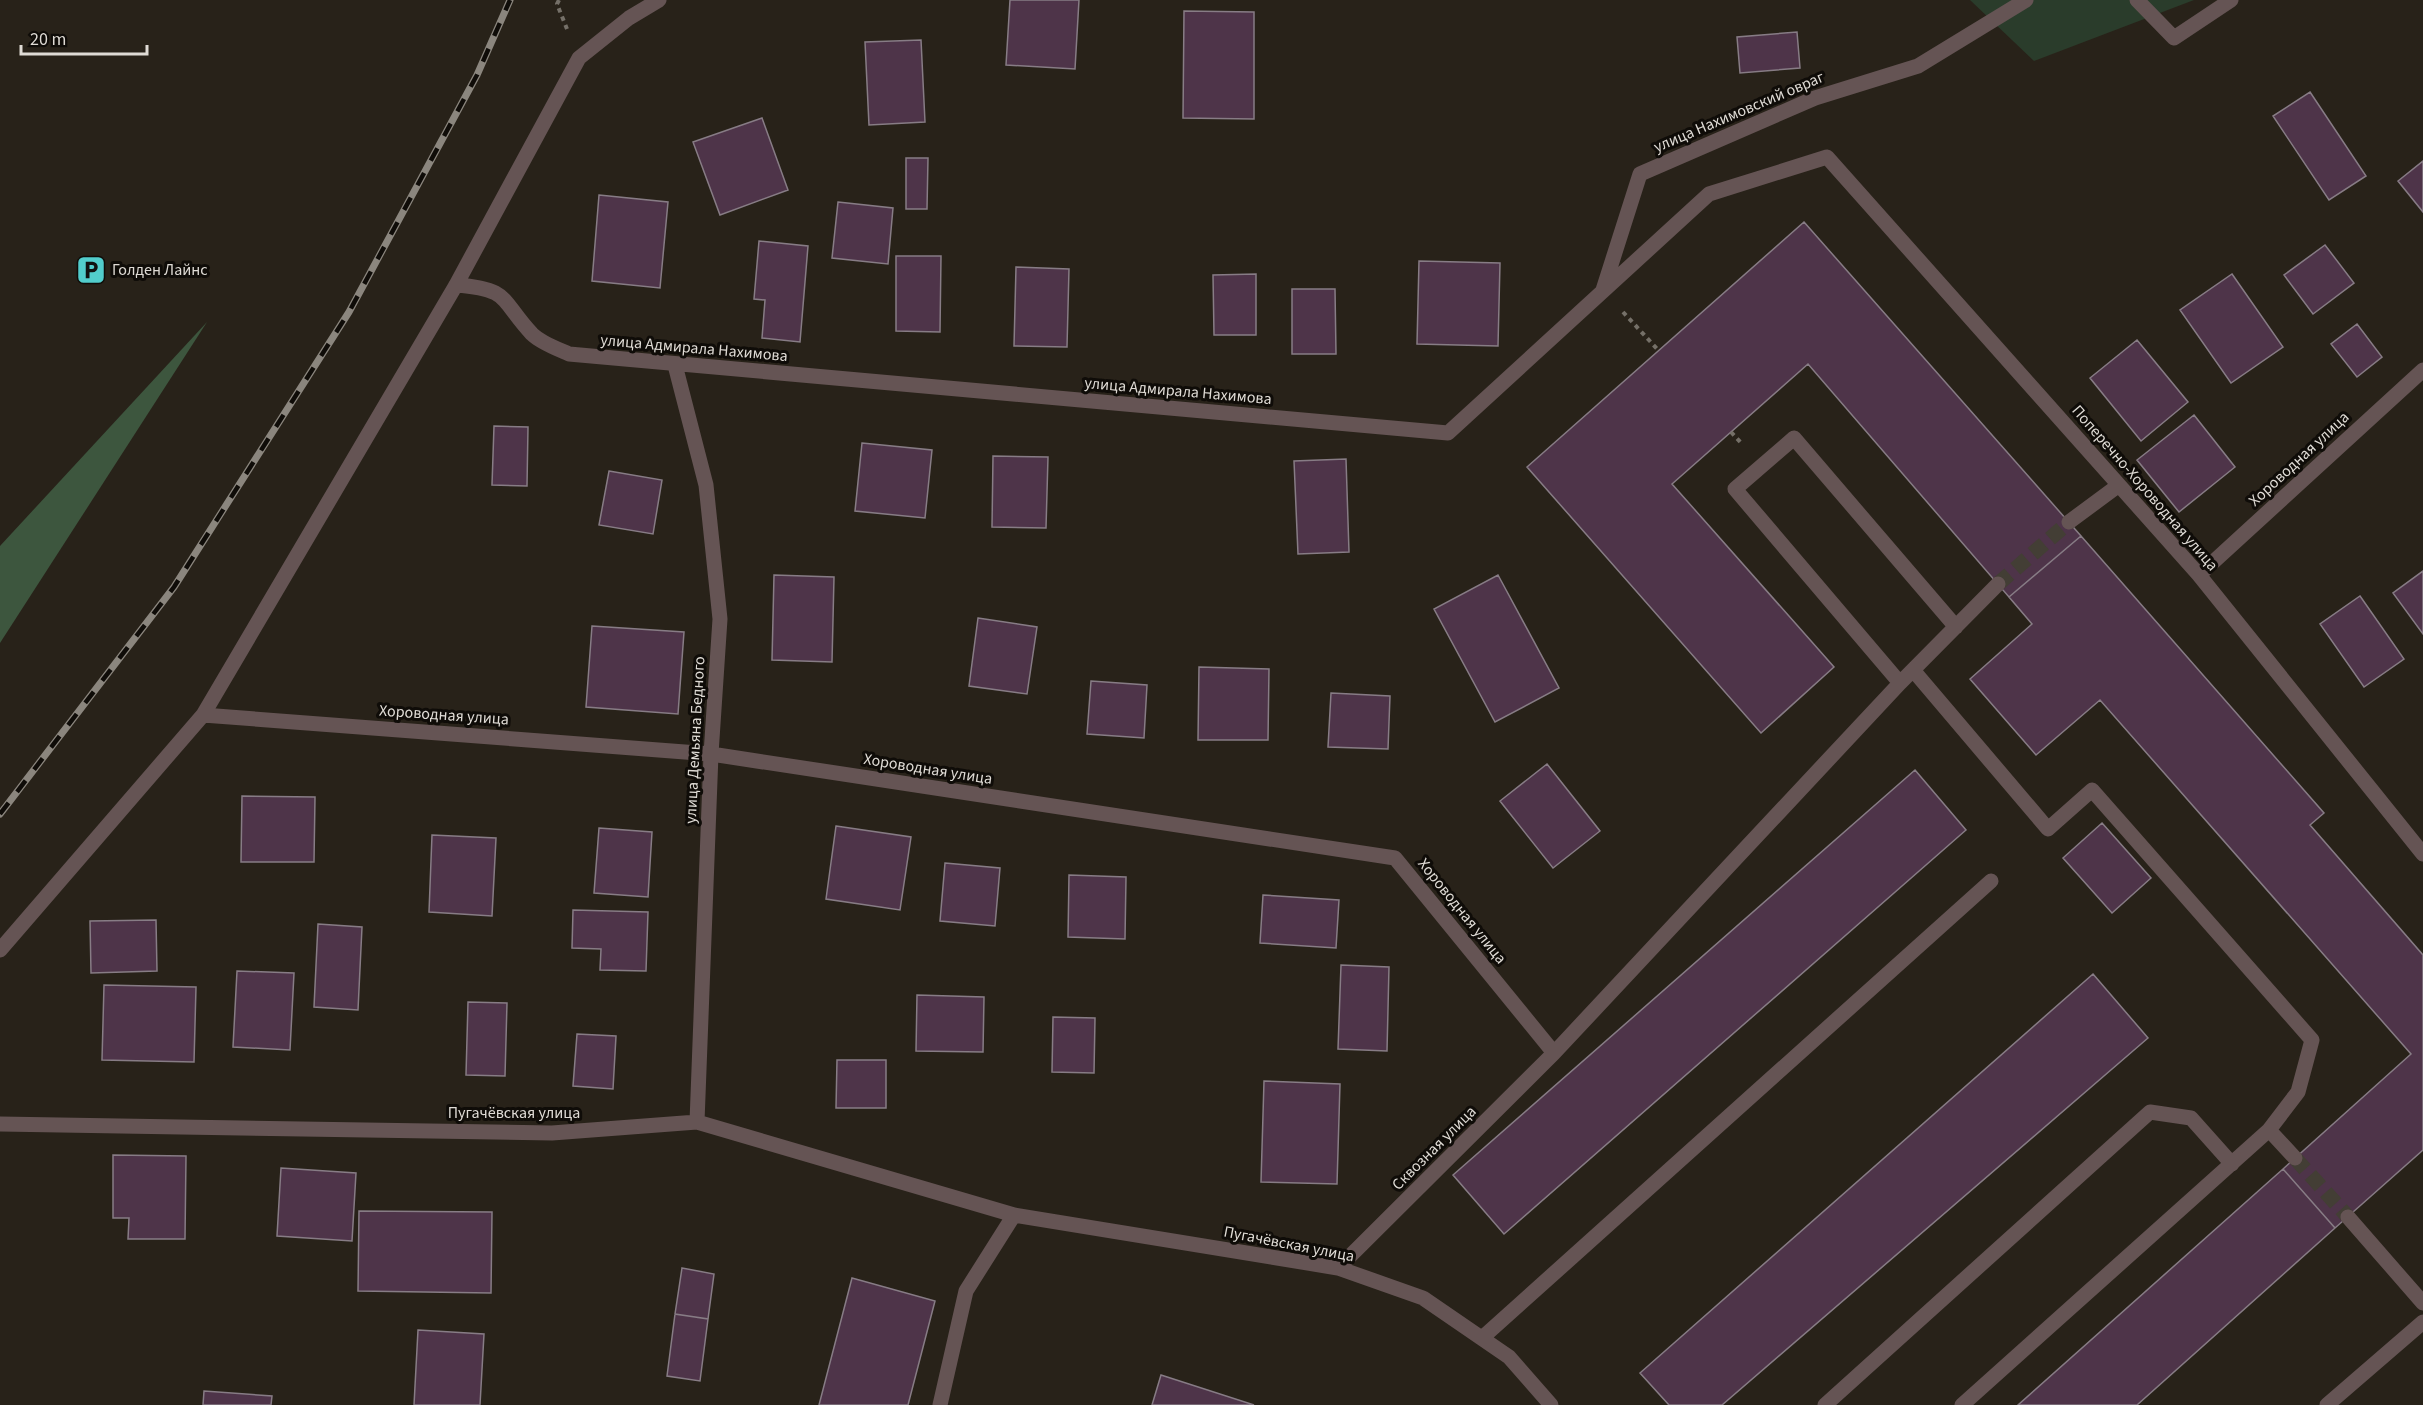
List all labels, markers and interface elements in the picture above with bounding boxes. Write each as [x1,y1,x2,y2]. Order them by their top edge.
scale bar [21,18,147,56]
text: 20 m [30,27,66,52]
street label: улица Нахимовский овраг [1650,66,1828,158]
parking icon: Голден Лайнс [75,254,107,286]
place label: Голден Лайнс [112,259,208,281]
street label: улица Адмирала Нахимова [599,329,789,367]
street label: улица Адмирала Нахимова [1083,372,1273,410]
street label: Поперечно-Хороводная улица [2067,400,2223,576]
street label: Хороводная улица [2244,407,2354,511]
street label: улица Демьяна Бедного [680,656,710,824]
street label: Хороводная улица [378,699,510,731]
street label: Хороводная улица [862,748,994,790]
street label: Хороводная улица [1413,854,1511,968]
street label: Сквозная улица [1387,1101,1481,1195]
street label: Пугачёвская улица [448,1102,580,1124]
street label: Пугачёвская улица [1222,1221,1356,1267]

